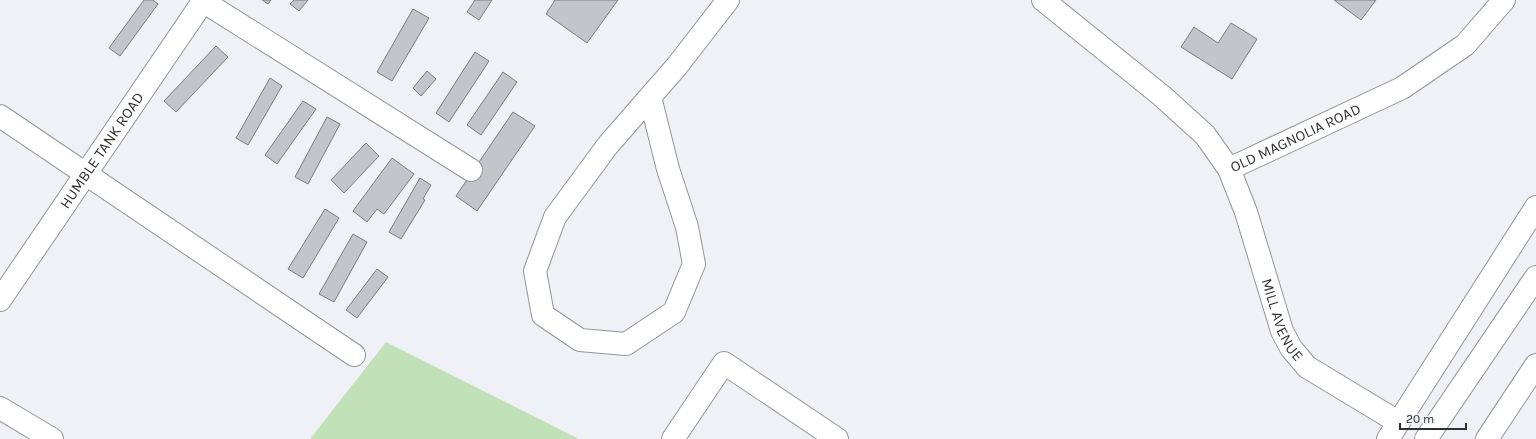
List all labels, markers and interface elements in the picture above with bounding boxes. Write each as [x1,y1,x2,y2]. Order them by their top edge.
street label: HUMBLE TANK ROAD [56,89,148,212]
street label: OLD MAGNOLIA ROAD [1227,100,1364,176]
street label: MILL AVENUE [1258,276,1307,365]
scale bar [1400,405,1466,431]
text: 20 m [1406,412,1434,426]

